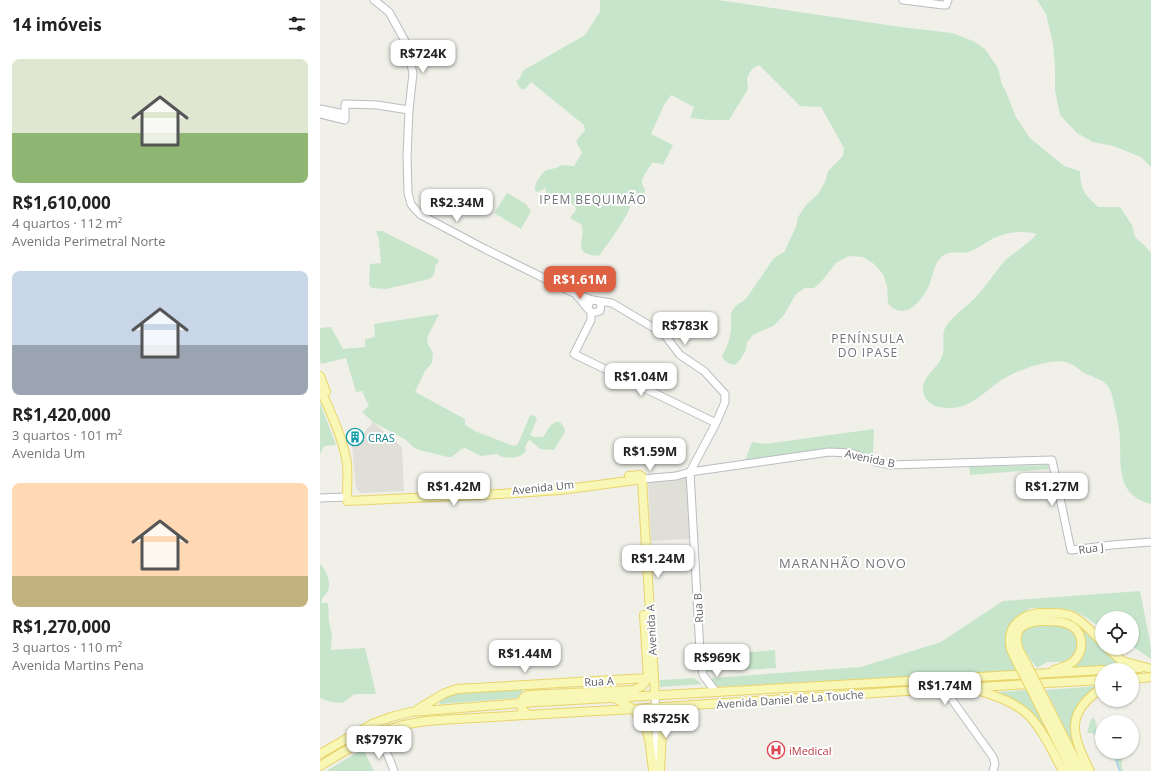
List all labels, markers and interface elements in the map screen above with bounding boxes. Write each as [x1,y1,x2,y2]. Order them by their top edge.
text: 14 imóveis [12,13,102,36]
icon: filters [286,13,308,35]
pin: R$724K [390,40,456,74]
text: R$724K [400,44,446,62]
icon: home [124,85,196,157]
pin: R$2.34M [420,189,494,223]
text: R$1,610,000 [12,191,111,214]
district label: IPEM BEQUIMÃO [539,191,647,208]
text: R$2.34M [430,193,484,211]
text: 4 quartos · 112 m² [12,214,122,232]
text: Avenida Perimetral Norte [12,232,166,250]
pin: R$1.61M [543,266,617,300]
text: R$1.61M [553,270,607,288]
icon: home [124,297,196,369]
pin: R$783K [652,312,718,346]
text: R$783K [662,316,708,334]
district label: PENÍNSULA DO IPASE [831,330,905,361]
pin: R$1.04M [604,363,678,397]
text: R$1.04M [614,367,668,385]
text: R$1,420,000 [12,403,111,426]
text: 3 quartos · 101 m² [12,426,122,444]
building icon: CRAS [345,427,365,447]
place label: CRAS [368,430,395,445]
pin: R$1.59M [613,438,687,472]
text: R$1.59M [623,442,677,460]
text: Avenida Um [12,444,85,462]
street label: Avenida B [844,445,896,471]
pin: R$1.42M [417,473,491,507]
pin: R$1.27M [1015,473,1089,507]
street label: Avenida Um [511,476,575,498]
text: R$1.42M [427,477,481,495]
text: R$1.27M [1025,477,1079,495]
icon: home [124,509,196,581]
street label: Rua J [1077,539,1105,557]
pin: R$1.24M [621,545,695,579]
text: R$1.24M [631,549,685,567]
district label: MARANHÃO NOVO [779,554,907,572]
street label: Rua B [690,593,706,623]
street label: Avenida A [642,604,660,656]
map controls [1095,611,1139,759]
button: locate [1095,611,1139,655]
text: R$1,270,000 [12,615,111,638]
text: 3 quartos · 110 m² [12,638,122,656]
pin: R$1.44M [488,640,562,674]
text: R$1.44M [498,644,552,662]
pin: R$969K [684,644,750,678]
text: R$969K [694,648,740,666]
text: Avenida Martins Pena [12,656,144,674]
button: + [1095,663,1139,707]
pin: R$1.74M [908,672,982,706]
street label: Rua A [584,673,614,689]
text: R$1.74M [918,676,972,694]
street label: Avenida Daniel de La Touche [716,686,864,712]
pin: R$725K [633,705,699,739]
text: R$725K [643,709,689,727]
button: − [1095,715,1139,759]
pin: R$797K [346,726,412,760]
text: R$797K [356,730,402,748]
hospital icon: iMedical [766,740,786,760]
place label: iMedical [789,743,832,758]

